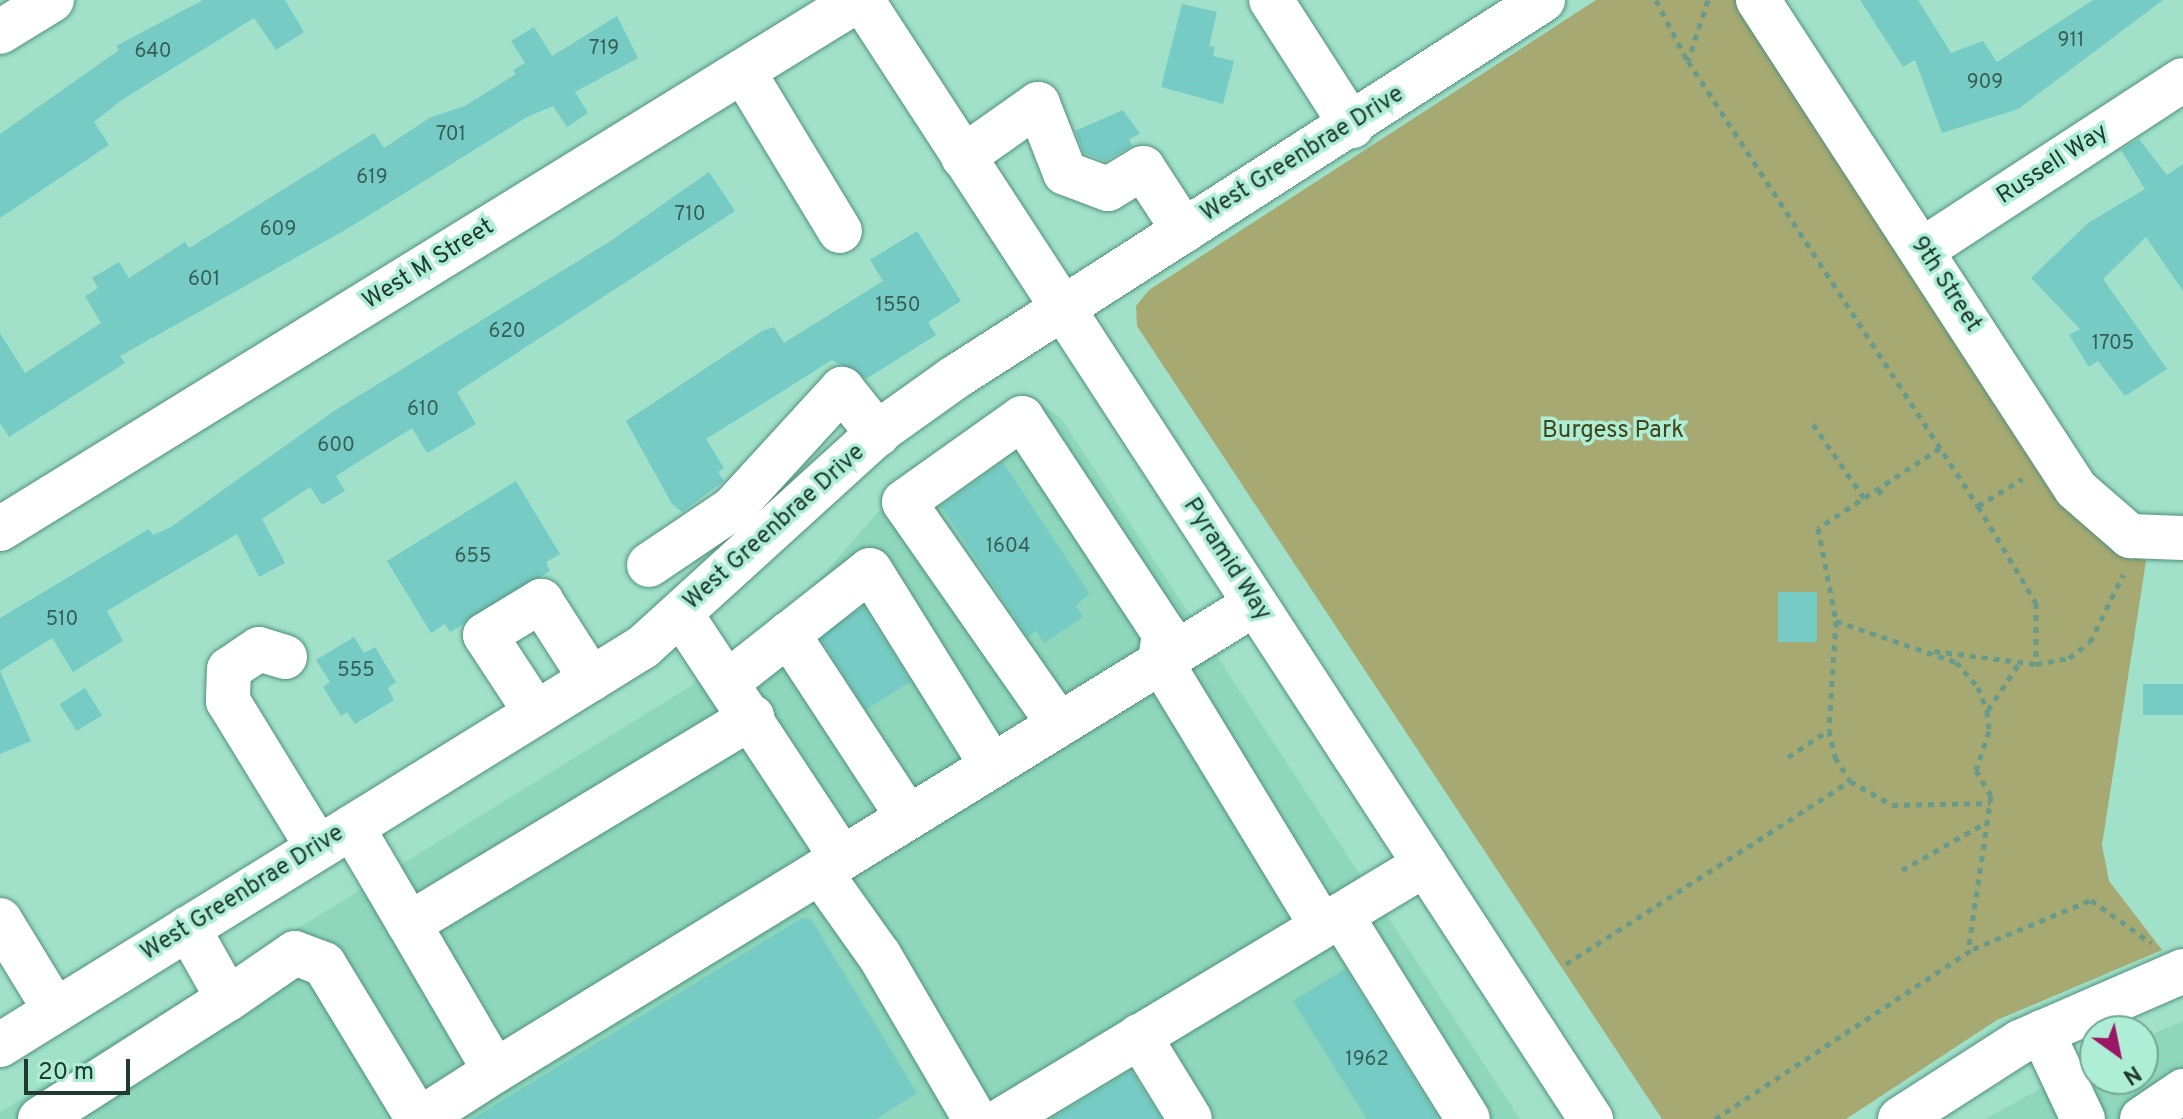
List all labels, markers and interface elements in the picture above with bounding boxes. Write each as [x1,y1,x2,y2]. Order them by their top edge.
house number: 911 [2058,29,2084,53]
house number: 719 [589,37,619,61]
house number: 640 [134,40,172,64]
house number: 909 [1967,71,2003,95]
street label: West Greenbrae Drive [1196,81,1410,229]
street label: Russell Way [1992,118,2114,212]
house number: 701 [436,123,466,147]
house number: 619 [356,166,388,190]
house number: 710 [674,203,706,227]
street label: West M Street [358,213,500,317]
house number: 609 [260,218,296,242]
street label: 9th Street [1903,232,1987,338]
house number: 601 [188,268,220,292]
house number: 1550 [875,294,921,318]
house number: 620 [488,320,526,344]
house number: 1705 [2092,332,2134,356]
house number: 610 [407,398,439,422]
park label: Burgess Park [1542,418,1684,446]
house number: 600 [317,434,355,458]
street label: West Greenbrae Drive [678,439,872,617]
street label: Pyramid Way [1176,493,1276,627]
house number: 1604 [986,535,1030,559]
house number: 655 [455,545,491,569]
house number: 510 [46,608,78,632]
house number: 555 [337,659,375,683]
street label: West Greenbrae Drive [136,820,350,968]
north arrow [2079,1015,2159,1095]
scale bar [28,1043,134,1093]
house number: 1962 [1345,1048,1389,1072]
text: 20 m [38,1058,94,1088]
text: N [2117,1058,2145,1089]

